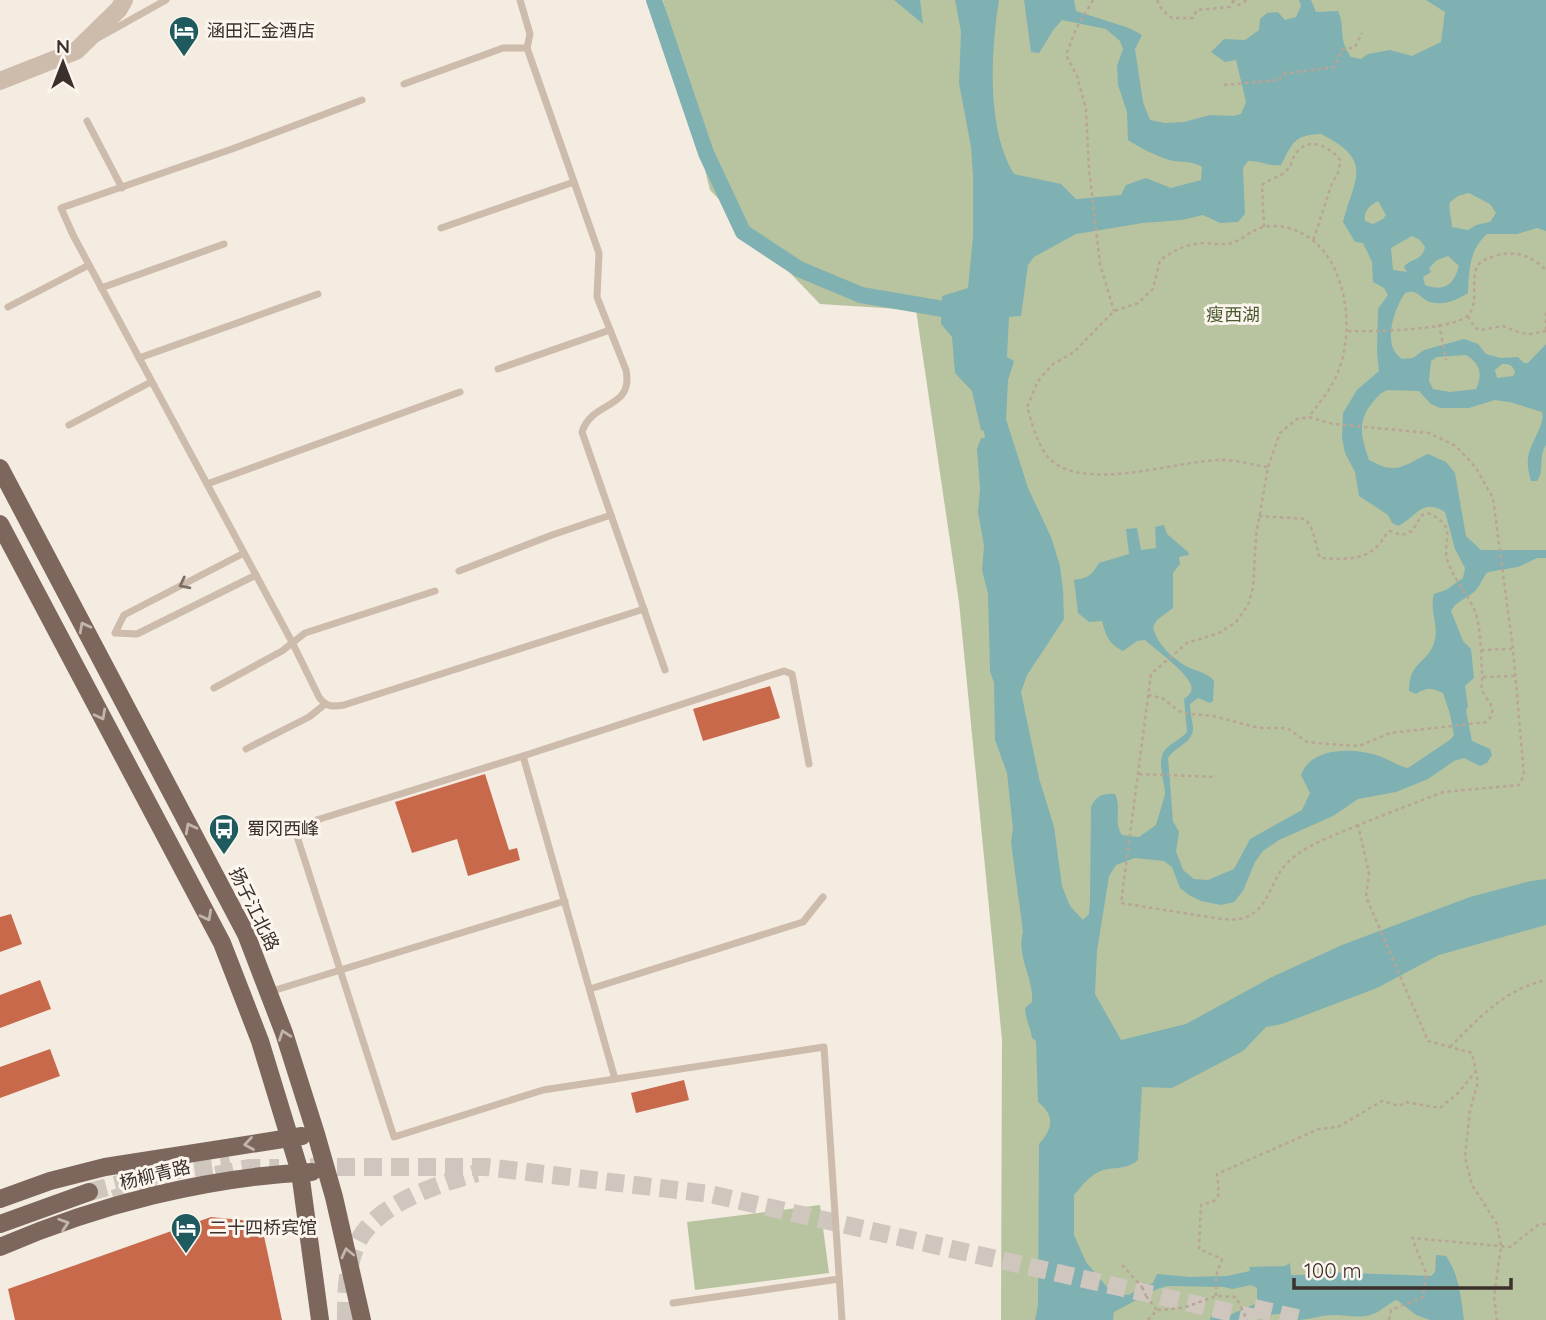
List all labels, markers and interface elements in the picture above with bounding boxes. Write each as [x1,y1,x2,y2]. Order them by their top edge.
hotel icon: 涵田汇金酒店 [167,14,201,58]
place label: 涵田汇金酒店 [207,19,315,42]
north arrow [28,28,98,98]
text: N [56,34,70,58]
park label: 瘦西湖 [1206,303,1260,326]
one-way arrow [178,576,191,590]
one-way arrow [78,622,92,634]
one-way arrow [93,707,106,720]
bus stop icon: 蜀冈西峰 [207,812,241,856]
place label: 蜀冈西峰 [247,817,319,840]
one-way arrow [185,823,198,835]
street label: 扬子江北路 [224,863,285,954]
one-way arrow [199,908,213,921]
one-way arrow [278,1029,292,1041]
one-way arrow [243,1136,255,1151]
street label: 杨柳青路 [117,1155,193,1194]
hotel icon: 二十四桥宾馆 [169,1211,203,1255]
place label: 二十四桥宾馆 [209,1216,317,1239]
one-way arrow [58,1217,70,1232]
scale bar [1294,1246,1511,1290]
one-way arrow [340,1248,355,1260]
text: 100 m [1304,1257,1362,1283]

